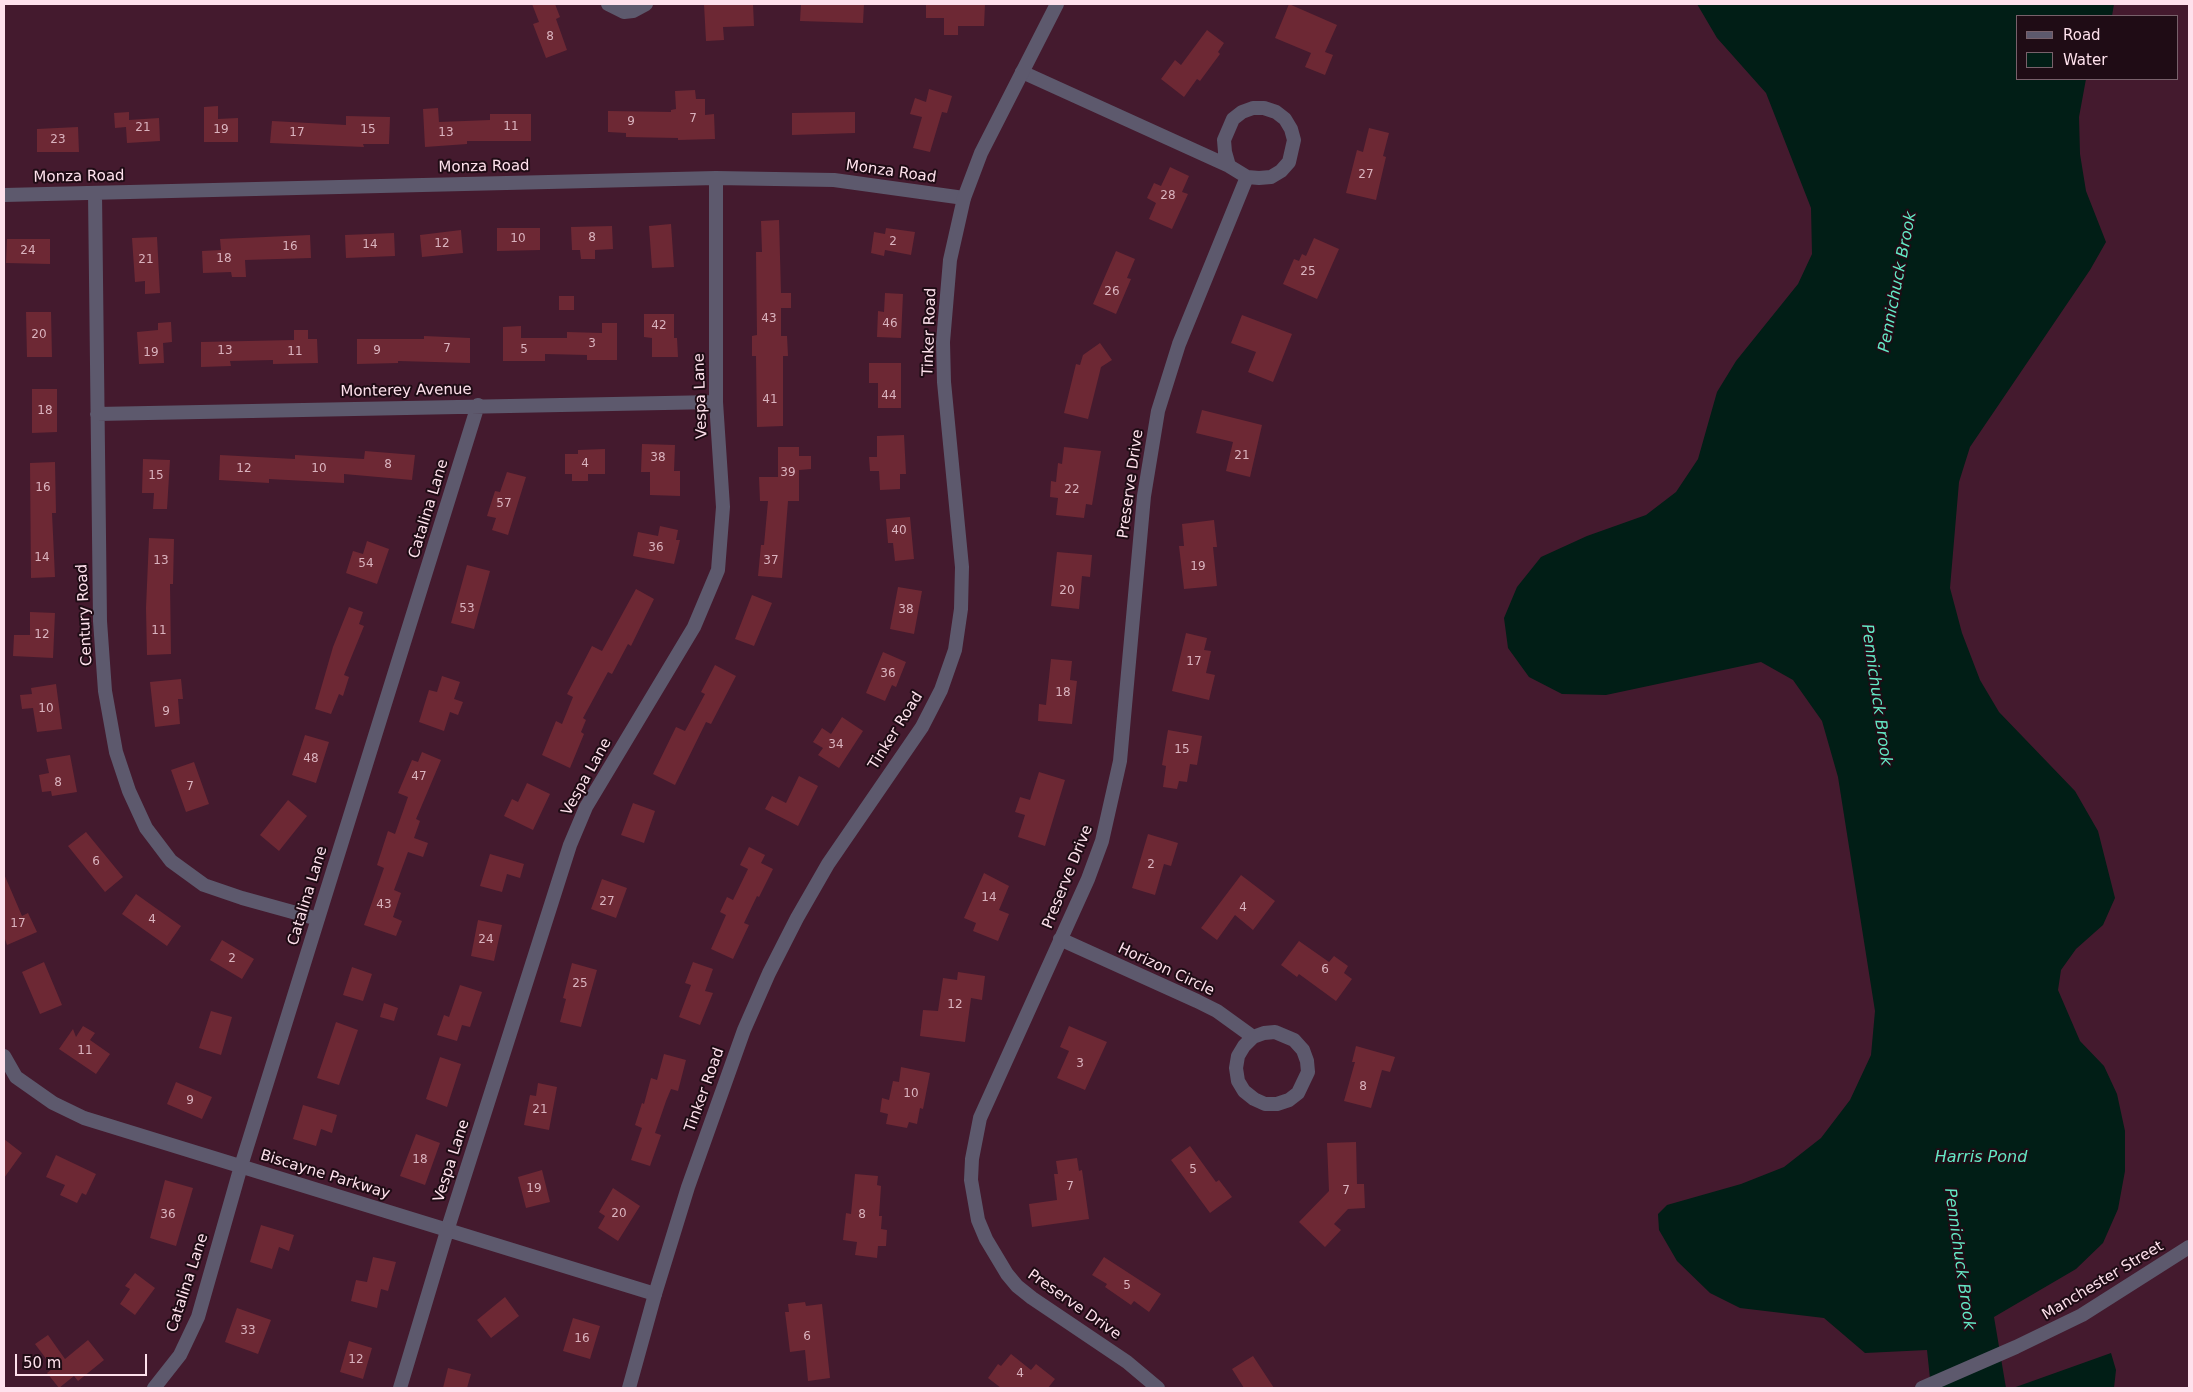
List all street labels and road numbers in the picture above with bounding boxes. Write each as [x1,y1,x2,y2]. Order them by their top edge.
street label: Monza Road [438,157,530,177]
street label: Monza Road [845,157,937,187]
street label: Monza Road [33,167,125,187]
street label: Tinker Road [919,288,941,376]
street label: Vespa Lane [691,353,711,439]
street label: Monterey Avenue [340,381,472,401]
street label: Preserve Drive [1114,428,1148,540]
street label: Catalina Lane [405,457,453,561]
street label: Century Road [73,564,97,666]
street label: Tinker Road [865,689,927,773]
street label: Vespa Lane [558,735,616,819]
street label: Preserve Drive [1039,823,1097,931]
street label: Catalina Lane [284,844,332,948]
street label: Horizon Circle [1115,940,1217,1000]
street label: Tinker Road [681,1045,729,1135]
street label: Vespa Lane [430,1117,474,1205]
street label: Biscayne Parkway [258,1147,392,1203]
street label: Catalina Lane [164,1231,212,1335]
street label: Manchester Street [2039,1238,2167,1324]
street label: Preserve Drive [1024,1266,1124,1344]

